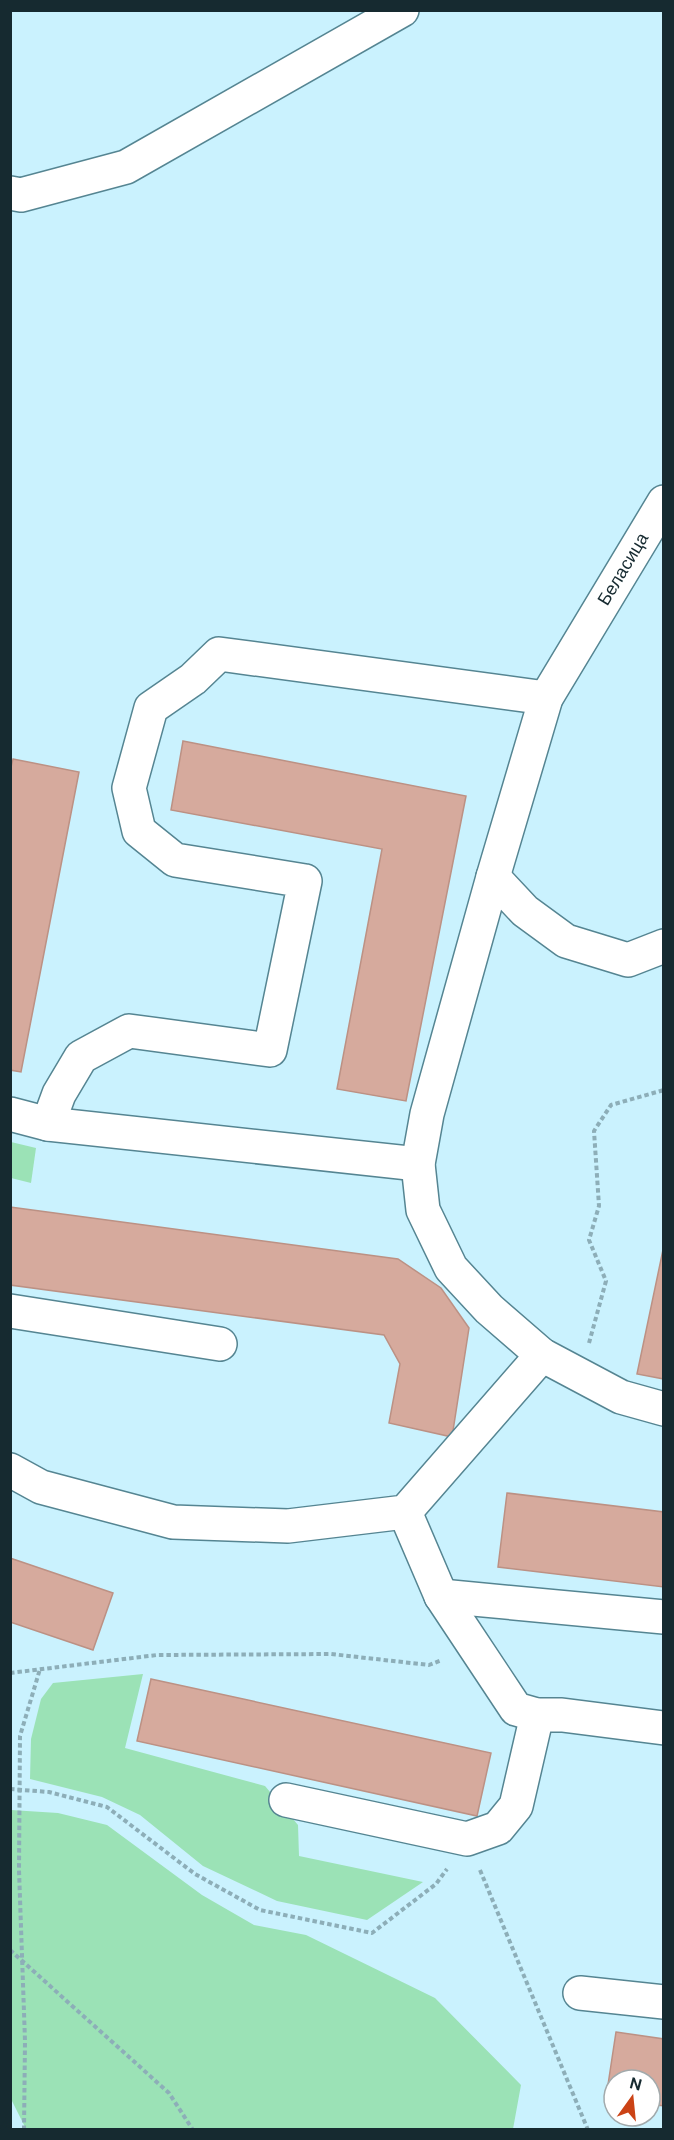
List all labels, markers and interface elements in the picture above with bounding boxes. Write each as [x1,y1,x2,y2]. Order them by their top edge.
street label: Беласица [592,527,655,610]
north arrow [602,2068,662,2128]
text: N [627,2072,644,2096]

